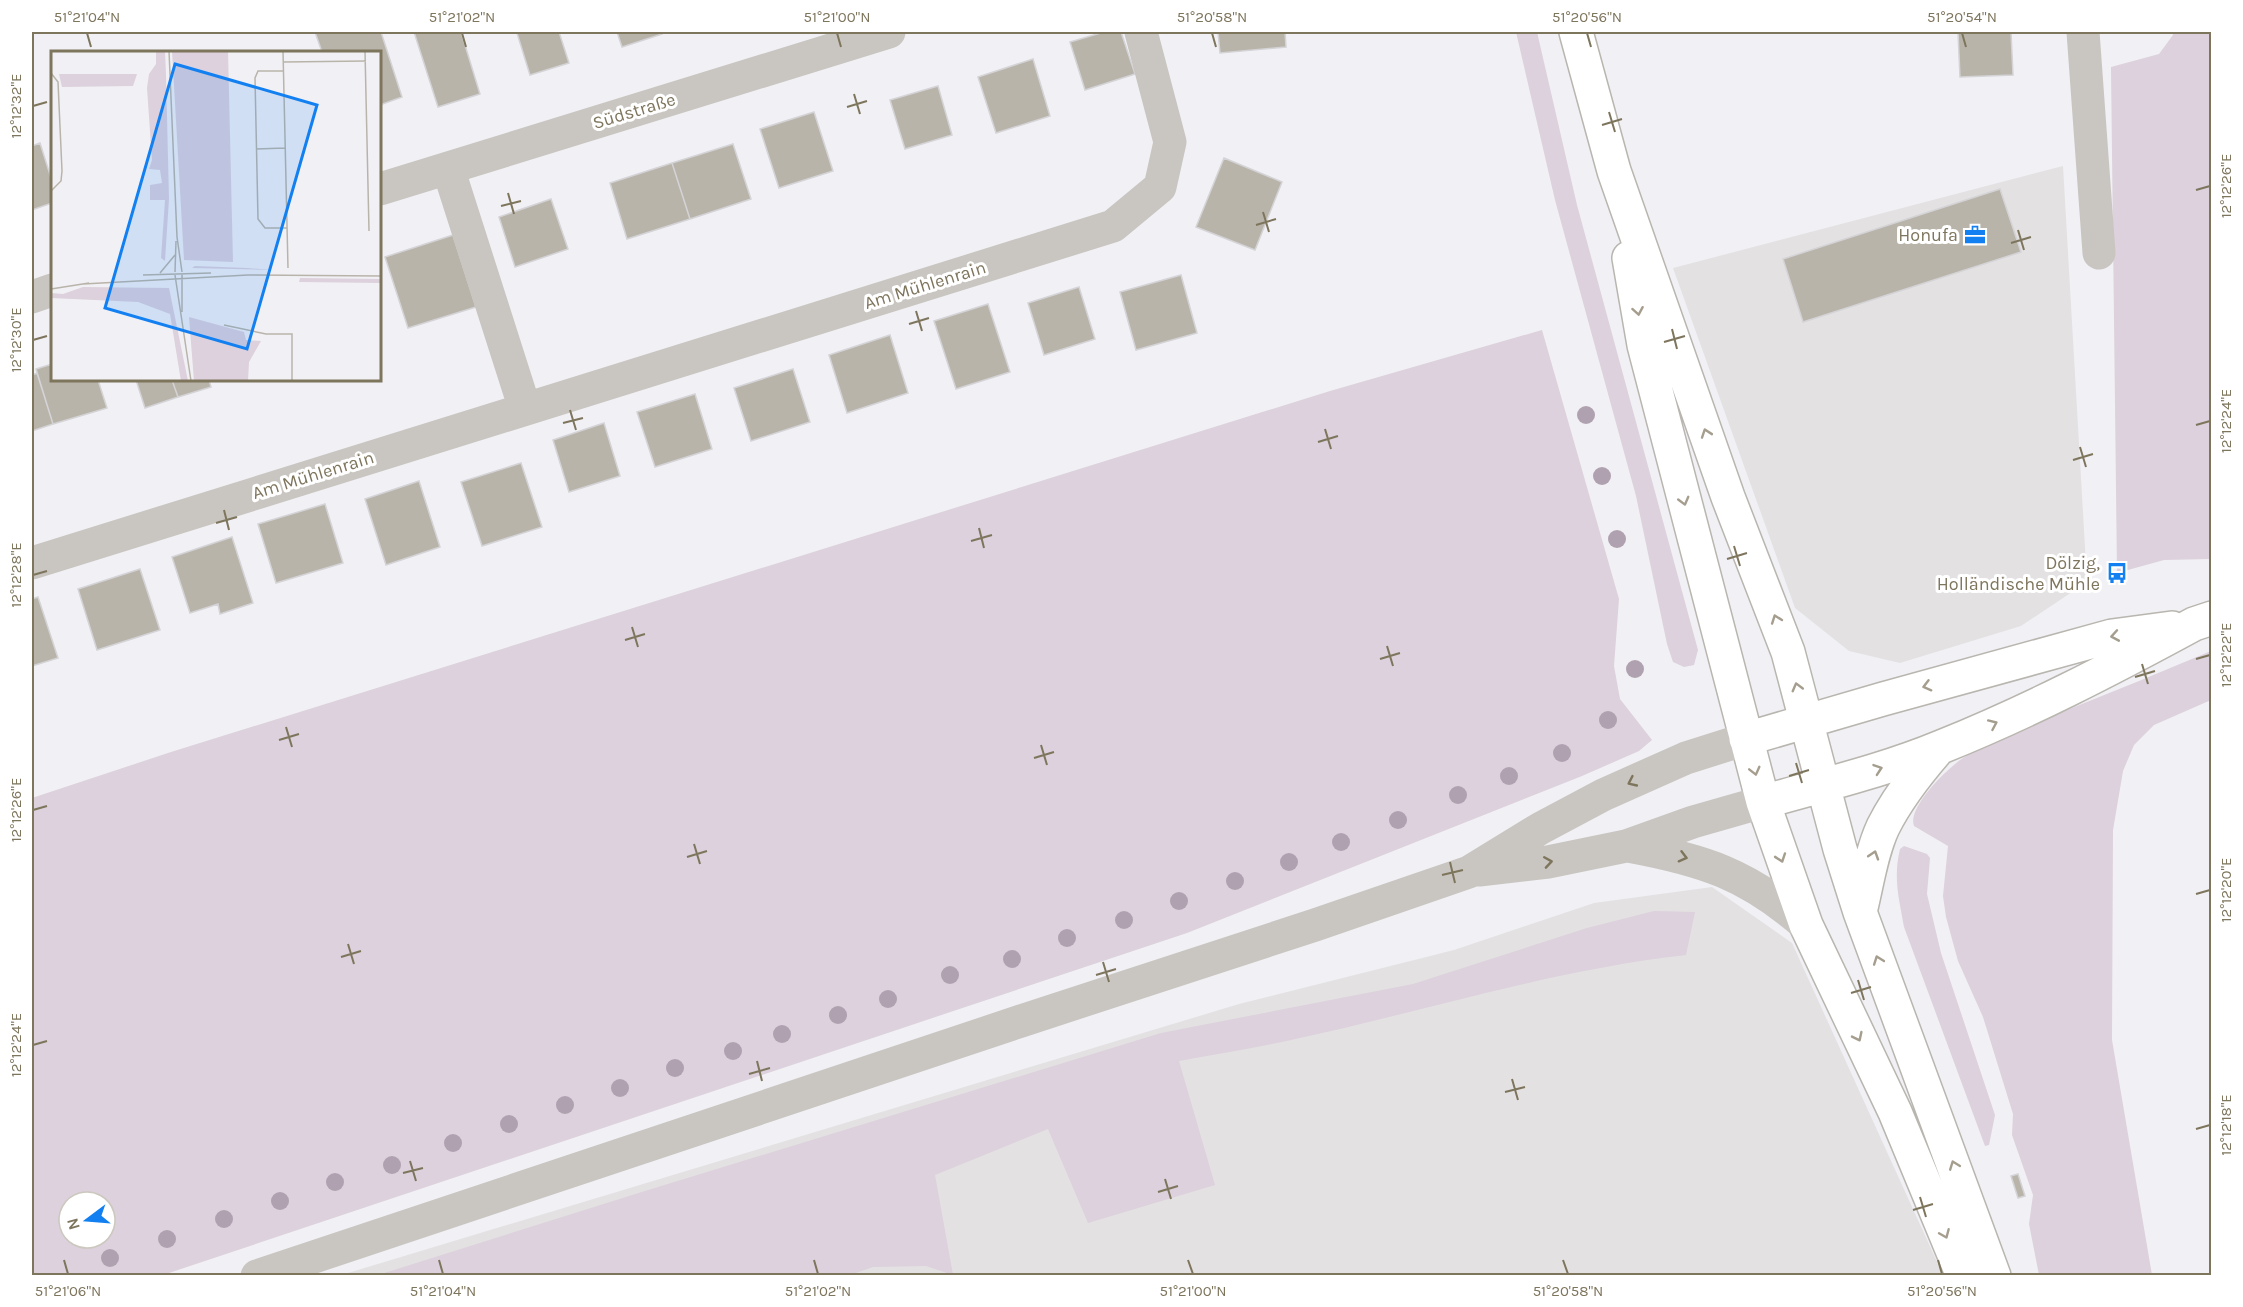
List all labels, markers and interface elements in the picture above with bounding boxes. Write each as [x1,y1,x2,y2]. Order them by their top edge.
text: 51°21'04"N [54,8,120,26]
text: 51°21'02"N [429,8,495,26]
text: 51°21'00"N [804,8,870,26]
text: 51°20'58"N [1177,8,1247,26]
text: 51°20'56"N [1552,8,1622,26]
text: 51°20'54"N [1927,8,1997,26]
inset map [51,51,381,381]
text: 12°12'32"E [7,74,25,139]
street label: Südstraße [590,88,678,134]
text: 12°12'26"E [2217,154,2235,218]
office icon: Honufa [1963,223,1987,247]
place label: Honufa [1898,224,1958,246]
street label: Am Mühlenrain [861,256,989,314]
one-way arrow [1631,306,1644,316]
text: 12°12'30"E [7,307,25,373]
text: 12°12'24"E [2217,389,2235,453]
one-way arrow [1701,428,1714,439]
street label: Am Mühlenrain [249,446,377,504]
one-way arrow [1677,495,1690,505]
text: 12°12'28"E [7,542,25,608]
place label: Dölzig, Holländische Mühle [1937,552,2100,595]
bus stop icon: Dölzig, Holländische Mühle [2105,561,2129,585]
one-way arrow [1770,614,1783,625]
text: 12°12'22"E [2217,623,2235,687]
one-way arrow [2111,629,2121,642]
one-way arrow [1922,679,1932,692]
one-way arrow [1792,682,1804,693]
one-way arrow [1986,719,1997,731]
one-way arrow [1872,763,1883,776]
one-way arrow [1747,765,1760,775]
one-way arrow [1628,774,1639,786]
text: 12°12'26"E [7,778,25,842]
one-way arrow [1678,850,1688,863]
one-way arrow [1867,850,1879,861]
one-way arrow [1773,852,1786,863]
one-way arrow [1543,856,1552,868]
text: 12°12'20"E [2217,857,2235,923]
one-way arrow [1872,955,1885,966]
text: 12°12'24"E [7,1013,25,1077]
one-way arrow [1851,1030,1863,1041]
text: 12°12'18"E [2217,1094,2235,1156]
one-way arrow [1948,1161,1961,1171]
north arrow [57,1190,117,1250]
text: N [62,1216,84,1232]
one-way arrow [1938,1228,1950,1239]
text: 51°21'06"N [35,1282,101,1300]
text: 51°21'04"N [410,1282,476,1300]
text: 51°21'02"N [785,1282,851,1300]
text: 51°21'00"N [1160,1282,1226,1300]
text: 51°20'58"N [1533,1282,1603,1300]
text: 51°20'56"N [1907,1282,1977,1300]

